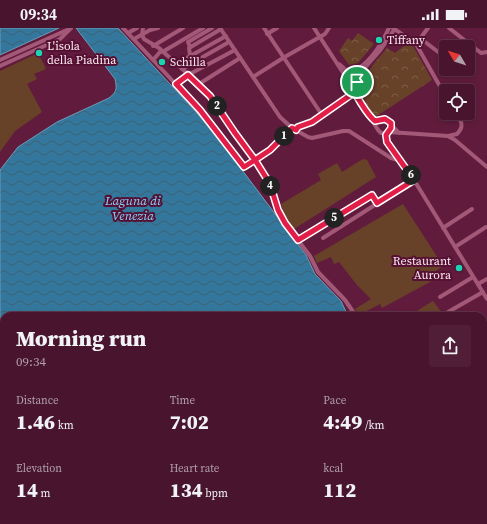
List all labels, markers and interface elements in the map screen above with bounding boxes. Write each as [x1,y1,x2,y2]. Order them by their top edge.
text: 09:34 [20,4,57,25]
place label: Tiffany [387,32,426,48]
marker: Tiffany [374,35,384,45]
place label: L'isola della Piadina [47,38,117,68]
north arrow [439,40,475,76]
map controls [439,40,475,120]
marker: L'isola della Piadina [34,48,44,58]
place label: Schilla [170,54,207,70]
marker: Schilla [157,57,167,67]
pin [340,65,374,99]
icon: arrive [346,71,368,93]
button: locate [439,84,475,120]
pin: 2 [207,96,227,116]
text: 2 [214,98,220,113]
pin: 1 [274,126,294,146]
text: 1 [281,128,287,143]
pin: 6 [401,165,421,185]
text: 6 [408,167,414,182]
pin: 4 [260,176,280,196]
text: 4 [267,178,273,193]
water label: Laguna di Venezia [104,192,161,224]
pin: 5 [324,208,344,228]
text: 5 [331,210,337,225]
place label: Restaurant Aurora [393,253,452,283]
marker: Restaurant Aurora [454,263,464,273]
text: Morning run [16,323,146,353]
button: share [429,325,471,367]
text: 09:34 [16,353,46,370]
text: Distance [16,393,59,408]
text: Time [170,393,195,408]
text: Pace [323,393,346,408]
text: 1.46 [16,408,55,436]
text: 7:02 [170,408,209,436]
text: 4:49 [323,408,362,436]
text: km [55,418,74,433]
text: /km [362,418,385,433]
text: Elevation [16,461,62,476]
text: Heart rate [170,461,219,476]
text: kcal [323,461,343,476]
text: 14 [16,476,38,504]
text: 134 [170,476,203,504]
text: 112 [323,476,356,504]
text: m [38,486,51,501]
text: bpm [203,486,228,501]

